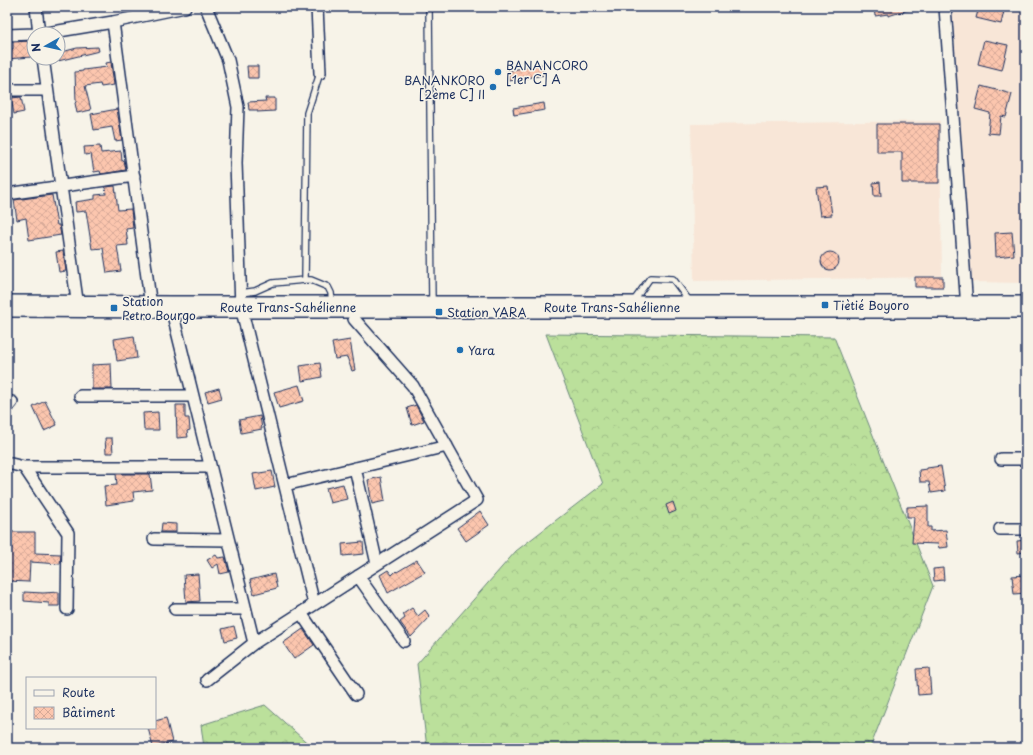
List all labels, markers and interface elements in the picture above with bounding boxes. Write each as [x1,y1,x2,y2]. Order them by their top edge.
north arrow [26,26,66,66]
text: N [27,42,45,53]
place label: BANANCORO [1er C] A [506,56,588,88]
marker: BANANCORO [1er C] A [493,67,503,77]
place label: BANANKORO [2ème C] II [404,71,485,103]
marker: BANANKORO [2ème C] II [488,82,498,92]
place label: Station Petro Bourgo [122,292,196,324]
place label: Tiètié Boyoro [833,296,909,314]
street label: Route Trans-Sahélienne [220,298,357,316]
street label: Route Trans-Sahélienne [544,298,681,316]
marker: Tiètié Boyoro [820,300,830,310]
marker: Station Petro Bourgo [109,303,119,313]
place label: Station YARA [447,303,526,321]
marker: Station YARA [434,307,444,317]
place label: Yara [468,341,495,359]
marker: Yara [455,345,465,355]
legend [26,677,156,729]
text: Route [62,683,95,701]
text: Bâtiment [62,703,115,721]

